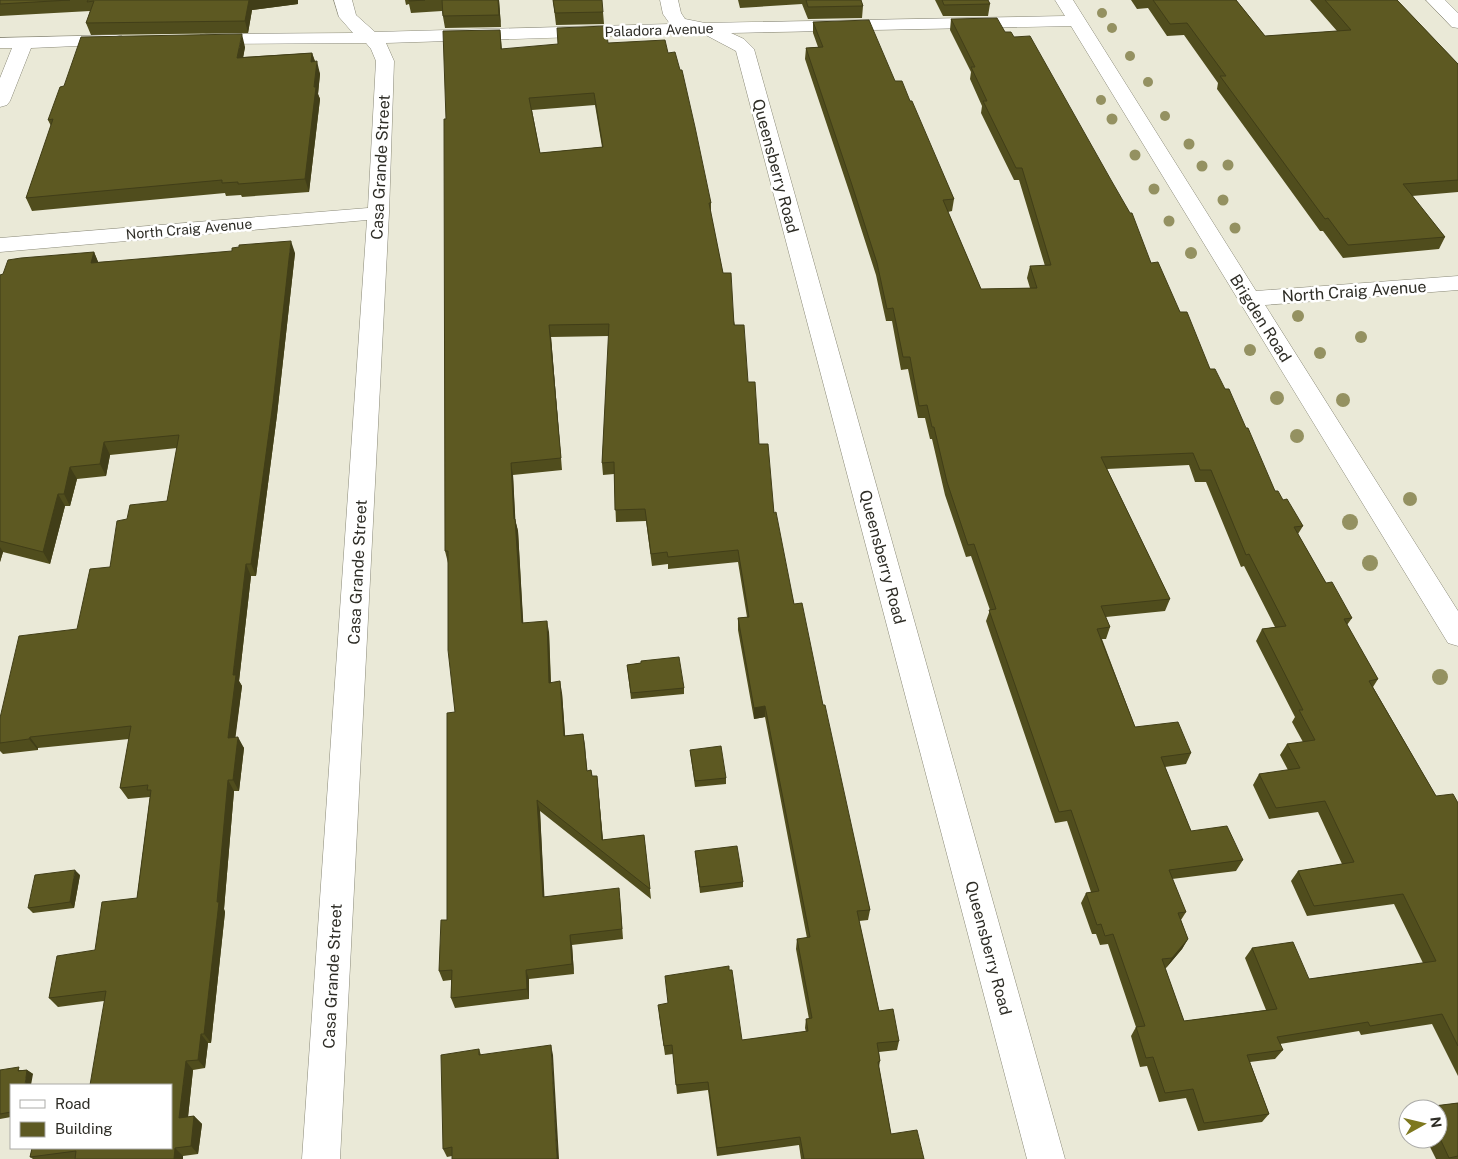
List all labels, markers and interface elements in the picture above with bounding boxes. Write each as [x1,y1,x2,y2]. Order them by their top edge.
street label: Paladora Avenue [604,20,714,40]
street label: Casa Grande Street [367,94,394,240]
street label: Queensberry Road [748,97,803,235]
street label: North Craig Avenue [125,215,253,242]
street label: Brigden Road [1226,271,1295,366]
street label: North Craig Avenue [1281,277,1427,306]
street label: Queensberry Road [855,488,910,626]
street label: Casa Grande Street [344,499,371,645]
street label: Queensberry Road [961,879,1016,1017]
street label: Casa Grande Street [319,903,346,1049]
legend [10,1084,172,1149]
text: Road [55,1095,91,1112]
north arrow [1398,1099,1448,1149]
text: N [1427,1116,1445,1129]
text: Building [55,1120,113,1137]

